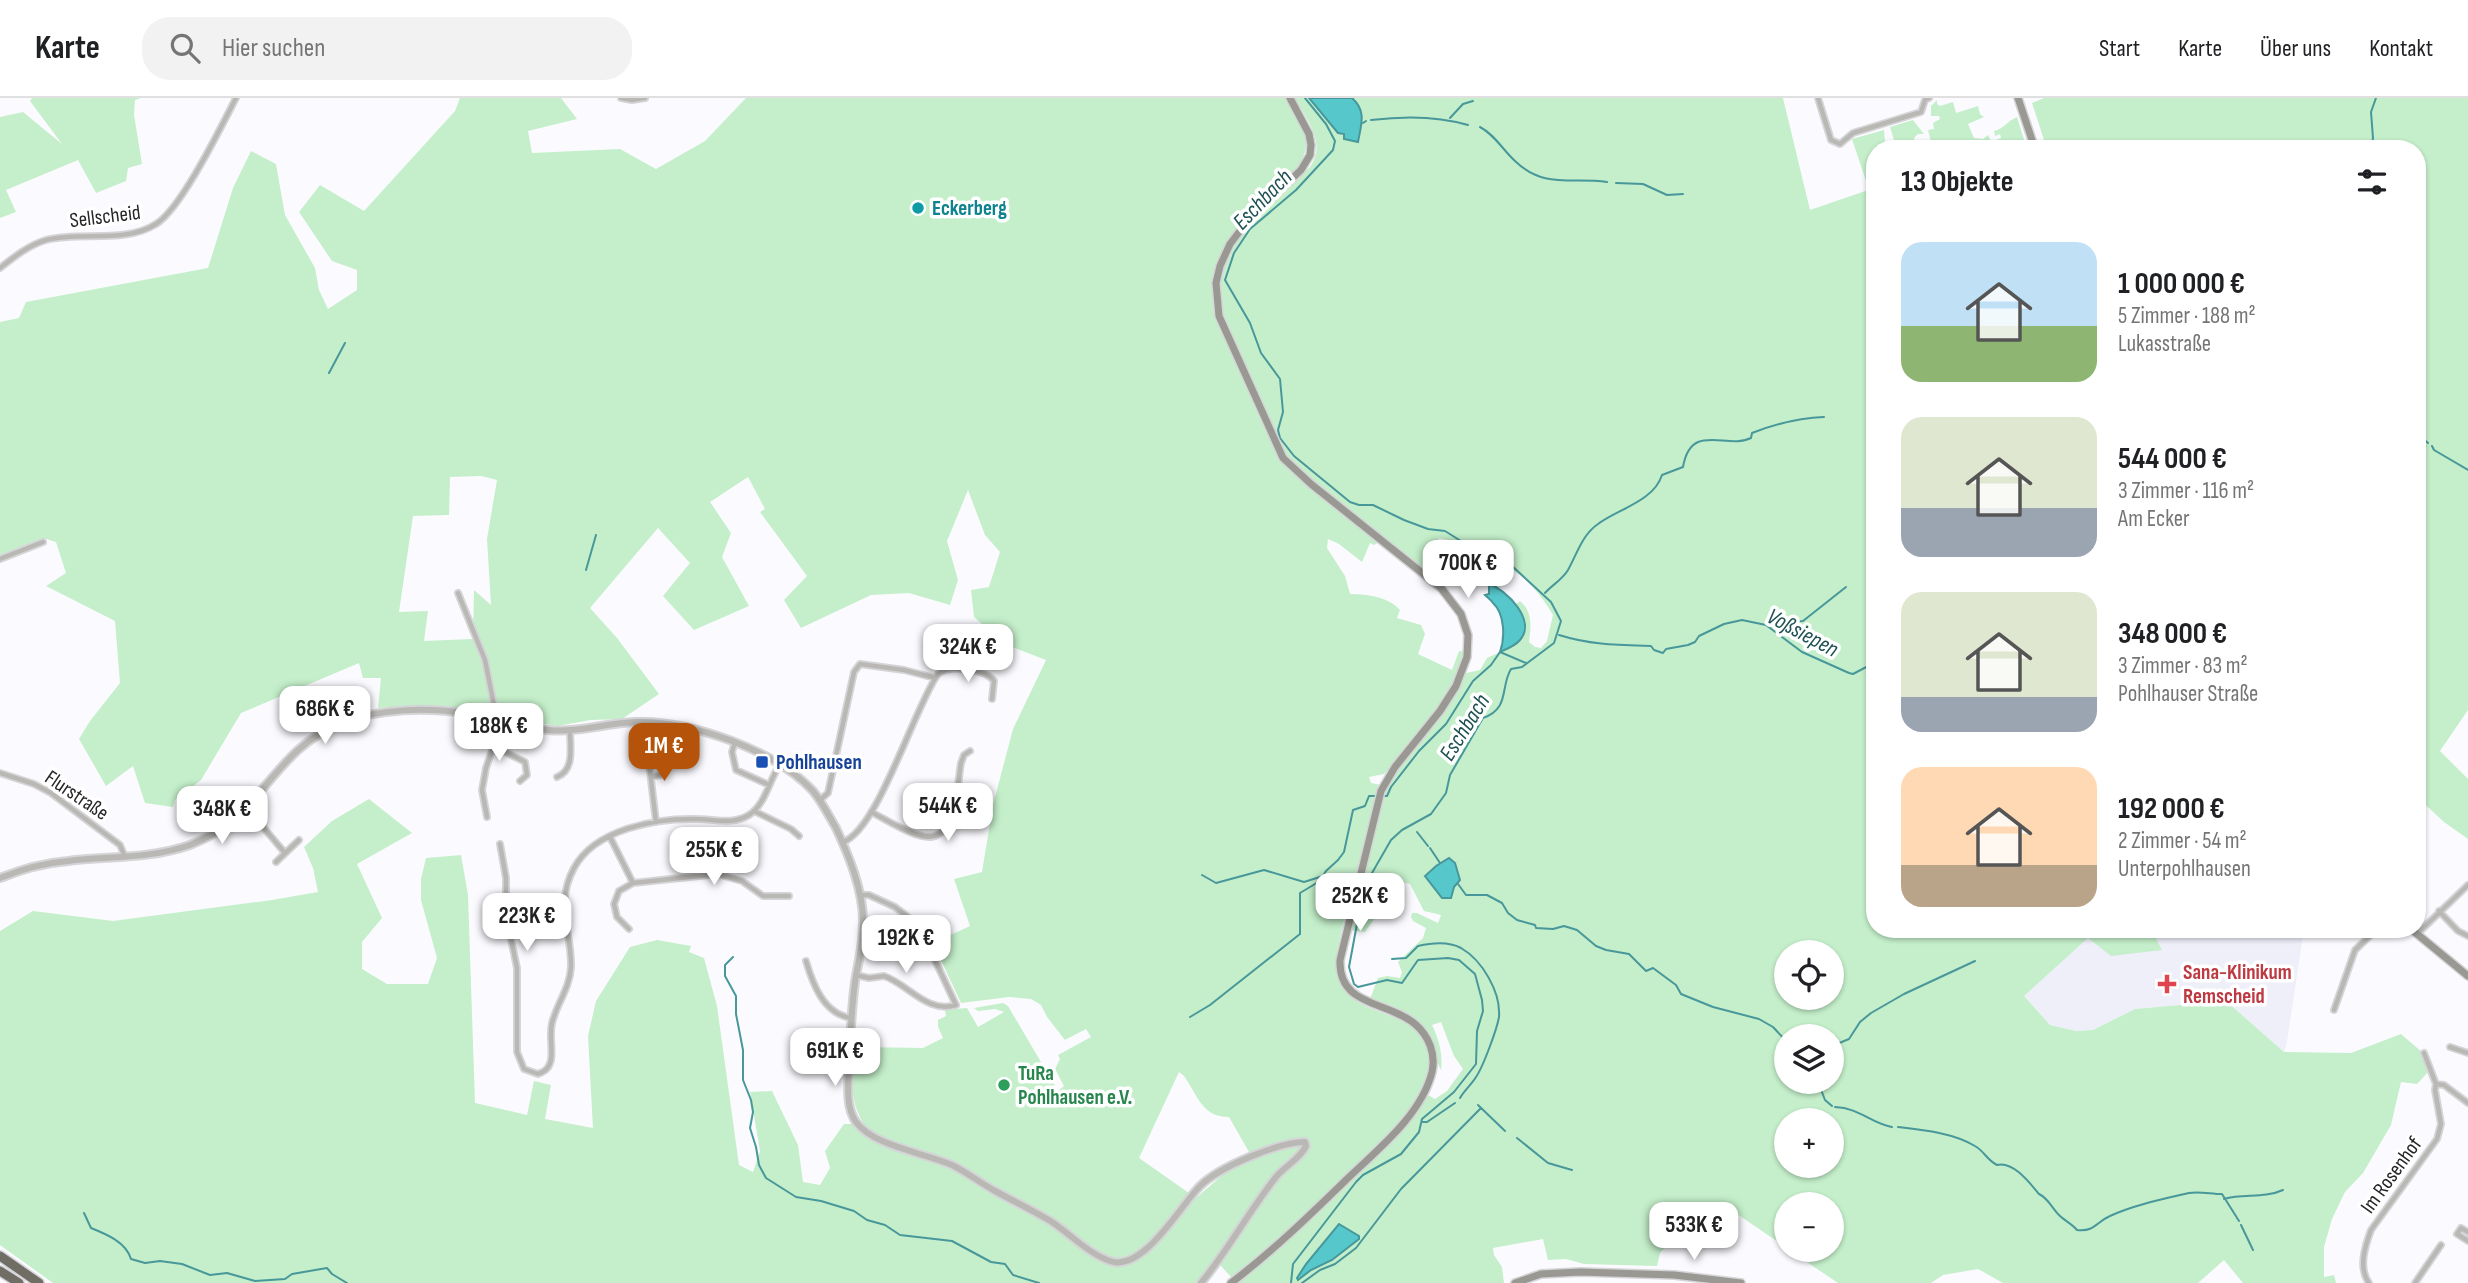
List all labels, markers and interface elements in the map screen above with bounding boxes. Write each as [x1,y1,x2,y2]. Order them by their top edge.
search box [142,17,632,80]
text: Karte [35,28,100,68]
icon: search [166,29,204,67]
text: Hier suchen [222,33,325,64]
text: Start [2099,34,2140,63]
text: Karte [2178,34,2222,63]
text: Über uns [2260,34,2331,63]
text: Kontakt [2369,34,2433,63]
water label: Eschbach [1227,163,1298,236]
icon: filters [2353,163,2391,201]
text: 13 Objekte [1901,164,2014,200]
place label: Eckerberg [932,196,1007,221]
street label: Sellscheid [68,200,142,233]
marker: Eckerberg [910,200,926,216]
text: 1 000 000 € [2118,266,2245,302]
icon: home [1957,270,2041,354]
text: 5 Zimmer · 188 m² [2118,302,2256,330]
text: Lukasstraße [2118,330,2211,358]
text: 544 000 € [2118,441,2227,477]
icon: home [1957,445,2041,529]
text: 3 Zimmer · 116 m² [2118,477,2254,505]
text: Am Ecker [2118,505,2190,533]
pin: 700K € [1411,540,1525,600]
text: 700K € [1439,549,1497,577]
water label: Voßsiepen [1762,602,1844,664]
text: 348 000 € [2118,616,2227,652]
icon: home [1957,620,2041,704]
pin: 324K € [911,624,1025,684]
text: 324K € [939,633,997,661]
text: 3 Zimmer · 83 m² [2118,652,2248,680]
text: Pohlhauser Straße [2118,680,2258,708]
pin: 686K € [268,686,382,746]
water label: Eschbach [1434,689,1496,766]
text: 686K € [295,695,355,723]
pin: 188K € [442,704,556,763]
text: 188K € [470,712,528,740]
pin: 1M € [623,724,705,783]
text: 1M € [645,732,683,760]
place label: Pohlhausen [776,750,862,775]
marker: Pohlhausen [754,754,770,770]
street label: Flurstraße [40,765,113,826]
pin: 544K € [891,784,1005,843]
pin: 348K € [165,786,279,846]
text: 192 000 € [2118,791,2225,827]
text: 544K € [919,792,977,820]
text: 348K € [193,795,251,823]
icon: home [1957,795,2041,879]
text: 2 Zimmer · 54 m² [2118,827,2247,855]
pin: 255K € [657,828,771,887]
text: 255K € [686,836,742,864]
text: Unterpohlhausen [2118,855,2251,883]
pin: 252K € [1303,874,1417,933]
text: 252K € [1332,882,1388,910]
pin: 223K € [470,894,584,953]
text: 223K € [498,902,556,930]
pin: 192K € [849,916,963,975]
text: 192K € [878,924,934,952]
map controls [1774,940,1844,1262]
button: locate [1774,940,1844,1010]
place label: Sana-Klinikum Remscheid [2183,960,2292,1009]
marker: Sana-Klinikum Remscheid [2157,974,2177,994]
button: layers [1774,1024,1844,1094]
pin: 691K € [778,1028,892,1088]
text: 691K € [806,1037,864,1065]
place label: TuRa Pohlhausen e.V. [1018,1061,1132,1110]
marker: TuRa Pohlhausen e.V. [996,1077,1012,1093]
button: + [1774,1108,1844,1178]
street label: Im Rosenhof [2355,1132,2428,1218]
button: − [1774,1192,1844,1262]
pin: 533K € [1637,1202,1751,1262]
text: 533K € [1665,1211,1723,1239]

